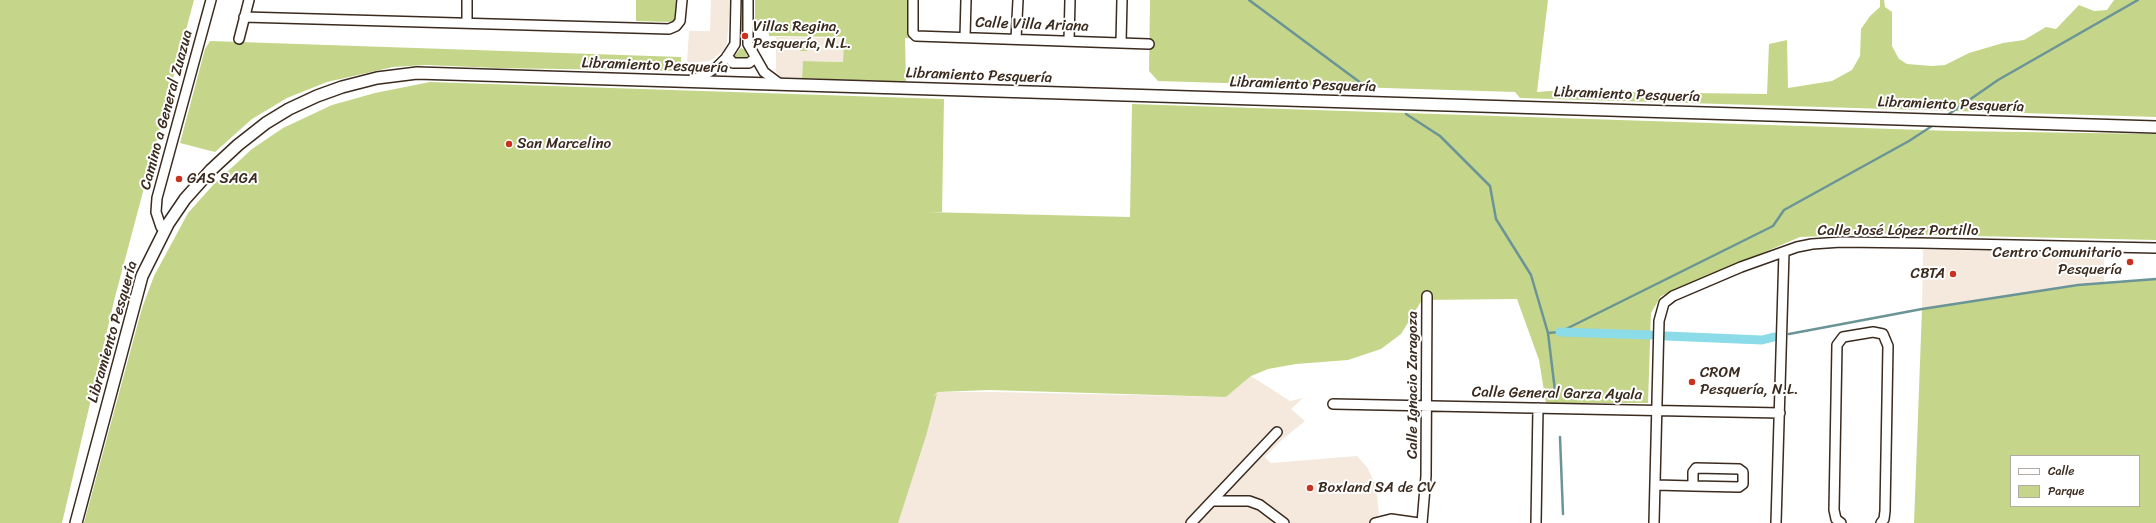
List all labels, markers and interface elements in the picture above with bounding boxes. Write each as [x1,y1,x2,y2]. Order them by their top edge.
street label: Calle Villa Ariana [975,14,1089,36]
place label: Villas Regina, Pesquería, N.L. [753,18,851,53]
street label: Camino a General Zuazua [137,28,197,192]
marker: Villas Regina, Pesquería, N.L. [740,31,750,41]
street label: Libramiento Pesquería [581,54,729,78]
street label: Libramiento Pesquería [905,64,1053,88]
street label: Libramiento Pesquería [1229,73,1377,97]
street label: Libramiento Pesquería [1553,83,1701,107]
street label: Libramiento Pesquería [1877,93,2025,117]
place label: San Marcelino [517,135,611,153]
marker: San Marcelino [504,139,514,149]
place label: GAS SAGA [187,170,258,188]
marker: GAS SAGA [174,174,184,184]
street label: Calle José López Portillo [1818,222,1978,240]
place label: Centro Comunitario Pesquería [1993,244,2122,279]
marker: Centro Comunitario Pesquería [2125,257,2135,267]
street label: Libramiento Pesquería [84,259,142,405]
place label: CBTA [1911,265,1945,283]
marker: CBTA [1948,269,1958,279]
street label: Calle Ignacio Zaragoza [1404,311,1422,459]
place label: CROM Pesquería, N.L. [1700,364,1798,399]
marker: CROM Pesquería, N.L. [1687,377,1697,387]
street label: Calle General Garza Ayala [1472,384,1642,404]
legend [2010,455,2140,507]
text: Calle [2048,460,2075,482]
place label: Boxland SA de CV [1318,479,1435,497]
text: Parque [2048,480,2084,502]
marker: Boxland SA de CV [1305,483,1315,493]

